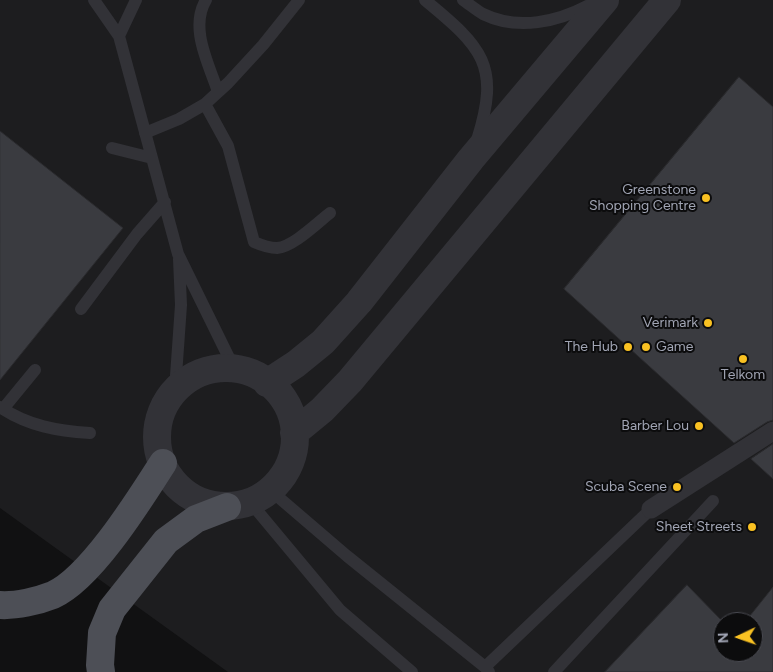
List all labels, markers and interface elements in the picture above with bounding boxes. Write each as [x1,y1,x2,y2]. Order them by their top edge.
place label: Greenstone Shopping Centre [589,182,696,214]
marker: Greenstone Shopping Centre [700,192,712,204]
place label: Verimark [643,315,698,331]
marker: Verimark [702,317,714,329]
place label: The Hub [565,339,618,355]
place label: Game [656,339,693,355]
marker: The Hub [622,341,634,353]
marker: Game [640,341,652,353]
marker: Telkom [737,353,749,365]
place label: Telkom [721,367,765,383]
place label: Barber Lou [621,418,689,434]
marker: Barber Lou [693,420,705,432]
place label: Scuba Scene [585,479,667,495]
marker: Scuba Scene [671,481,683,493]
place label: Sheet Streets [656,519,742,535]
marker: Sheet Streets [746,521,758,533]
north arrow [713,612,763,662]
text: N [715,632,732,644]

